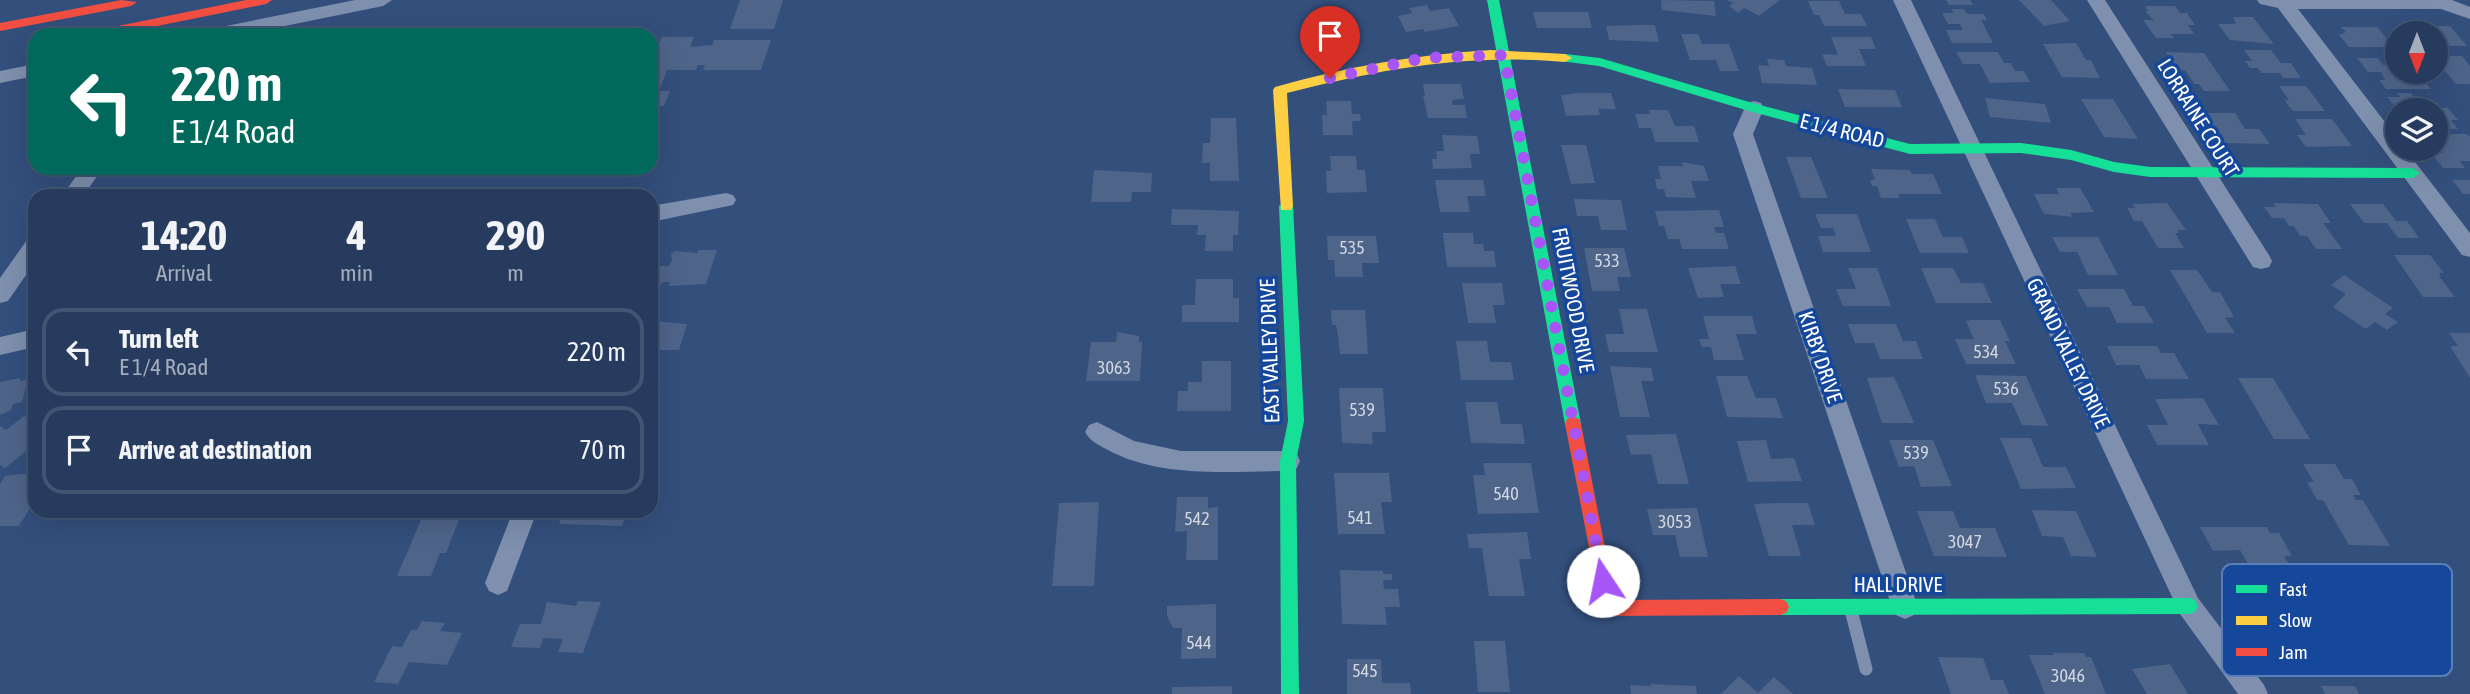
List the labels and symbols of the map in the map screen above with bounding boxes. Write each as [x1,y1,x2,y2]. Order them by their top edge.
pin [1300,6,1360,78]
north arrow [2385,21,2448,84]
street label: LORRAINE COURT [2153,54,2245,181]
street label: E 1/4 ROAD [1798,108,1887,152]
street label: FRUITWOOD DRIVE [1548,225,1600,374]
house number: 535 [1339,237,1365,258]
house number: 533 [1594,250,1620,271]
street label: GRAND VALLEY DRIVE [2022,274,2116,431]
street label: EAST VALLEY DRIVE [1254,278,1284,424]
street label: KIRBY DRIVE [1794,308,1848,406]
house number: 534 [1973,341,1999,362]
house number: 3063 [1097,357,1131,378]
house number: 536 [1993,378,2019,399]
house number: 539 [1349,399,1375,420]
house number: 539 [1903,442,1929,463]
house number: 540 [1493,483,1519,504]
house number: 541 [1347,507,1373,528]
house number: 542 [1184,508,1210,529]
house number: 3053 [1658,511,1692,532]
house number: 3047 [1948,531,1982,552]
position arrow [1566,544,1640,618]
legend [2222,564,2452,676]
street label: HALL DRIVE [1854,572,1942,596]
text: Fast [2279,578,2307,600]
text: Slow [2279,609,2313,631]
house number: 544 [1186,632,1212,653]
text: Jam [2279,641,2308,663]
house number: 545 [1352,660,1378,681]
house number: 3046 [2051,665,2085,686]

